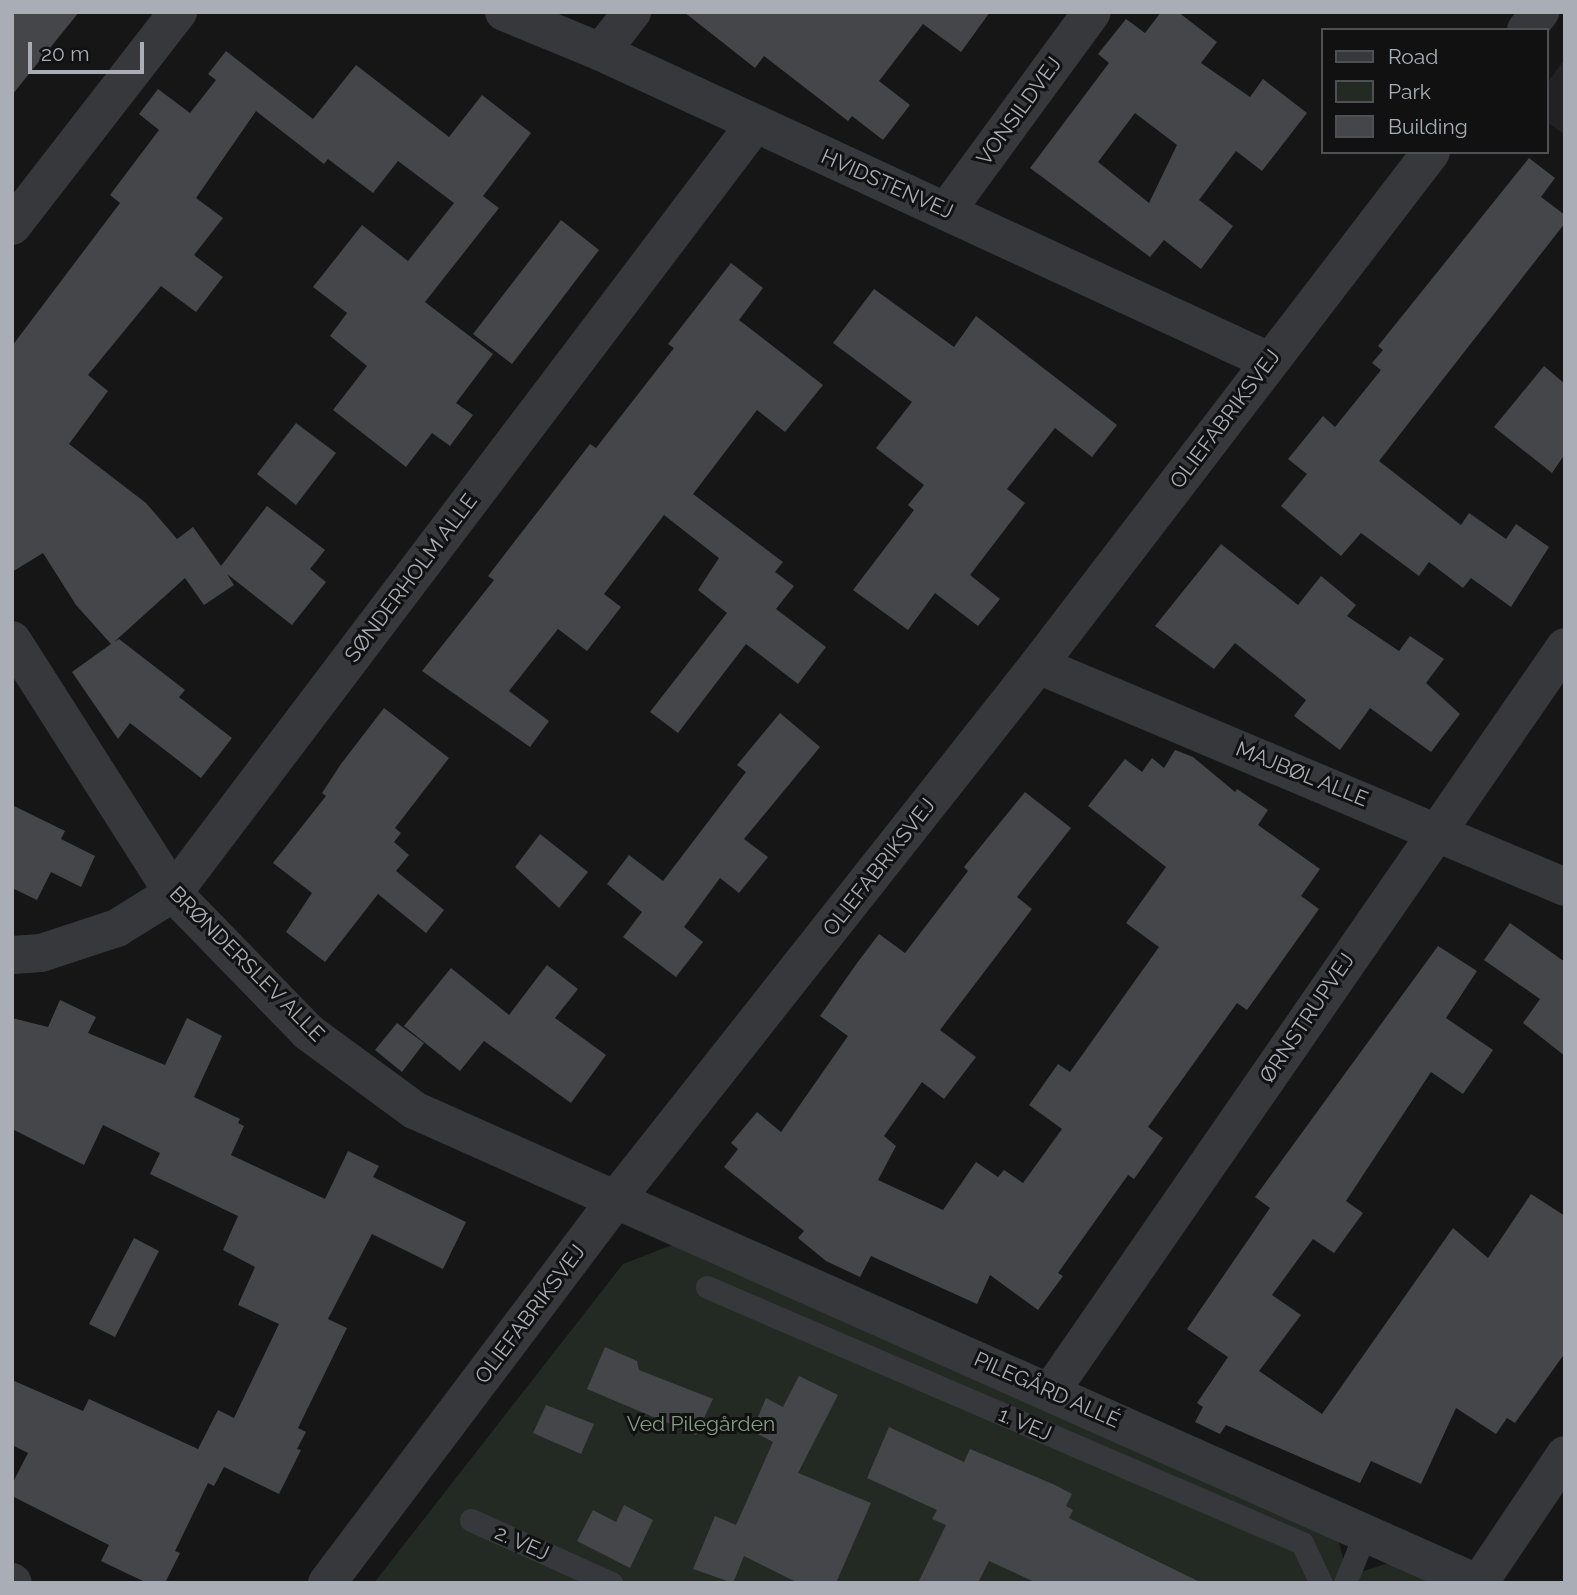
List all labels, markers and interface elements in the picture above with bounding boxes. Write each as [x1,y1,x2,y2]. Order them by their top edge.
scale bar [32,28,147,72]
legend [1322,28,1549,154]
text: 20 m [41,41,89,66]
text: Road [1388,44,1438,69]
street label: VONSILDVEJ [971,52,1067,170]
text: Park [1388,79,1431,104]
text: Building [1388,114,1468,139]
street label: HVIDSTENVEJ [817,144,957,224]
street label: OLIEFABRIKSVEJ [1165,345,1285,493]
street label: SØNDERHOLM ALLE [339,489,483,667]
street label: MAJBØL ALLE [1232,736,1372,812]
street label: OLIEFABRIKSVEJ [818,793,940,941]
street label: BRØNDERSLEV ALLE [164,881,330,1047]
street label: ØRNSTRUPVEJ [1254,948,1360,1088]
street label: OLIEFABRIKSVEJ [470,1240,590,1388]
street label: PILEGÅRD ALLÉ [970,1346,1124,1434]
street label: 1. VEJ [995,1402,1055,1446]
park label: Ved Pilegården [627,1411,775,1437]
street label: 2. VEJ [491,1520,553,1566]

